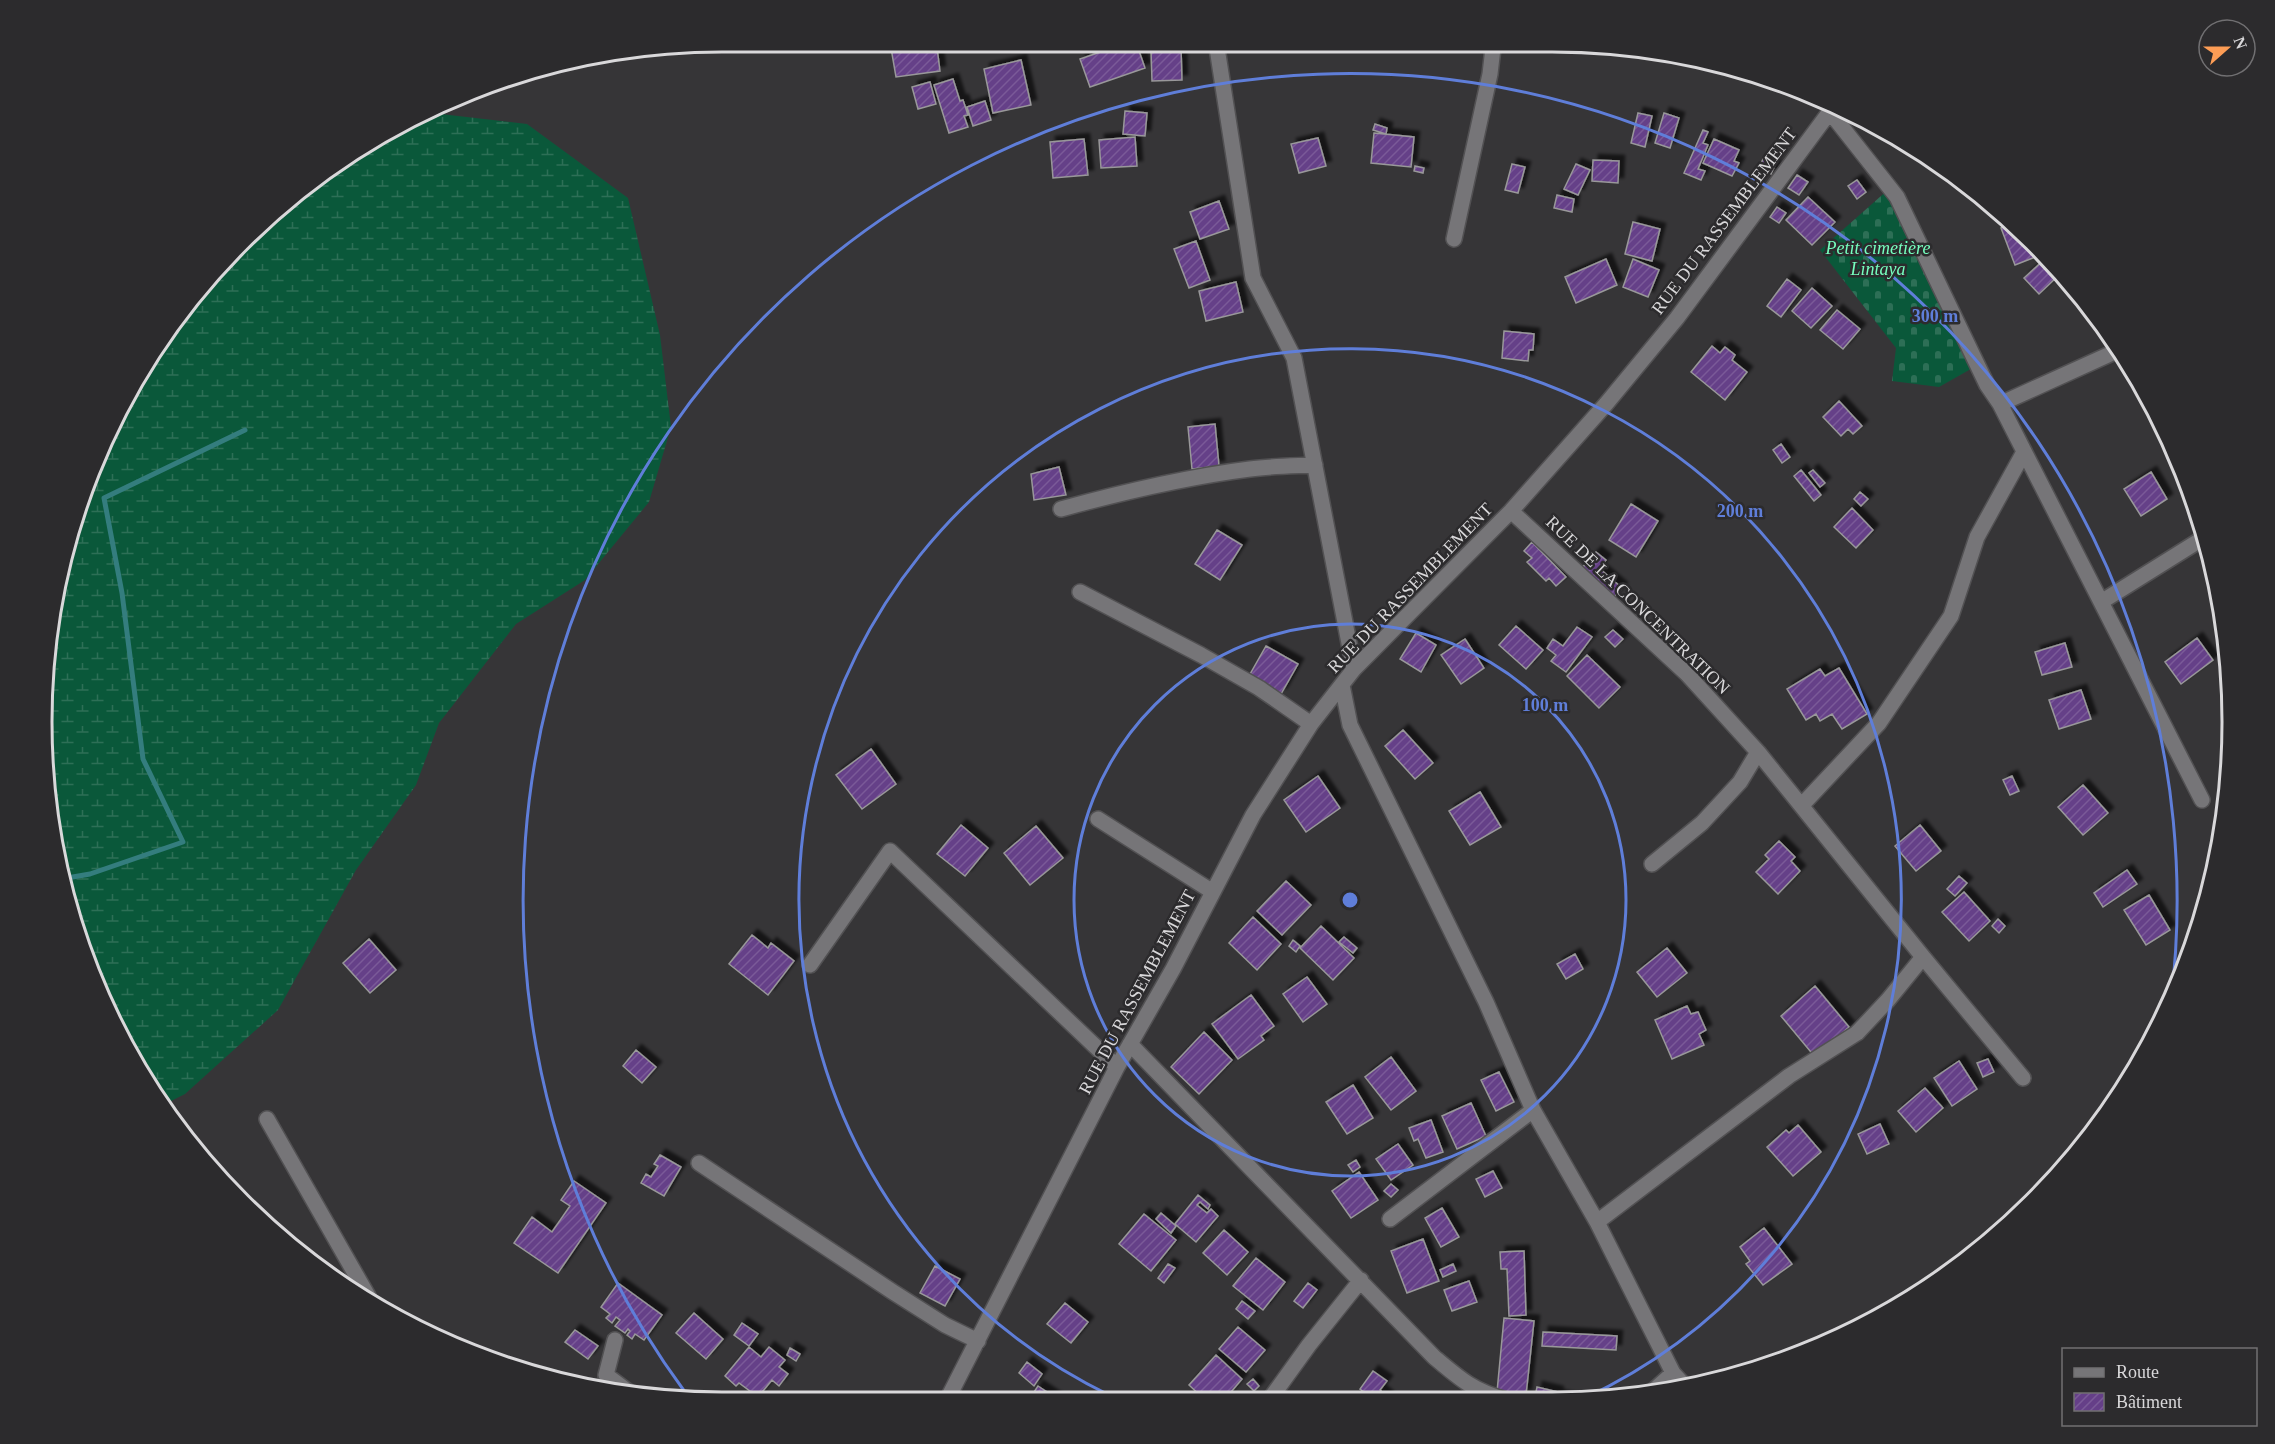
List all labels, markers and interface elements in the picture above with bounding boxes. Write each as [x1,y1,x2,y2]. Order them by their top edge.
north arrow [2197,18,2257,78]
text: N [2231,34,2251,52]
street label: RUE DU RASSEMBLEMENT [1647,124,1801,318]
park label: Petit cimetière Lintaya [1825,238,1930,279]
text: 300 m [1912,306,1958,326]
street label: RUE DU RASSEMBLEMENT [1324,499,1496,677]
text: 200 m [1717,501,1763,521]
street label: RUE DE LA CONCENTRATION [1542,512,1734,698]
text: 100 m [1522,695,1568,715]
street label: RUE DU RASSEMBLEMENT [1075,887,1199,1097]
centre of rings [1340,890,1360,910]
legend [2062,1348,2257,1426]
text: Route [2116,1362,2159,1382]
text: Bâtiment [2116,1392,2182,1412]

